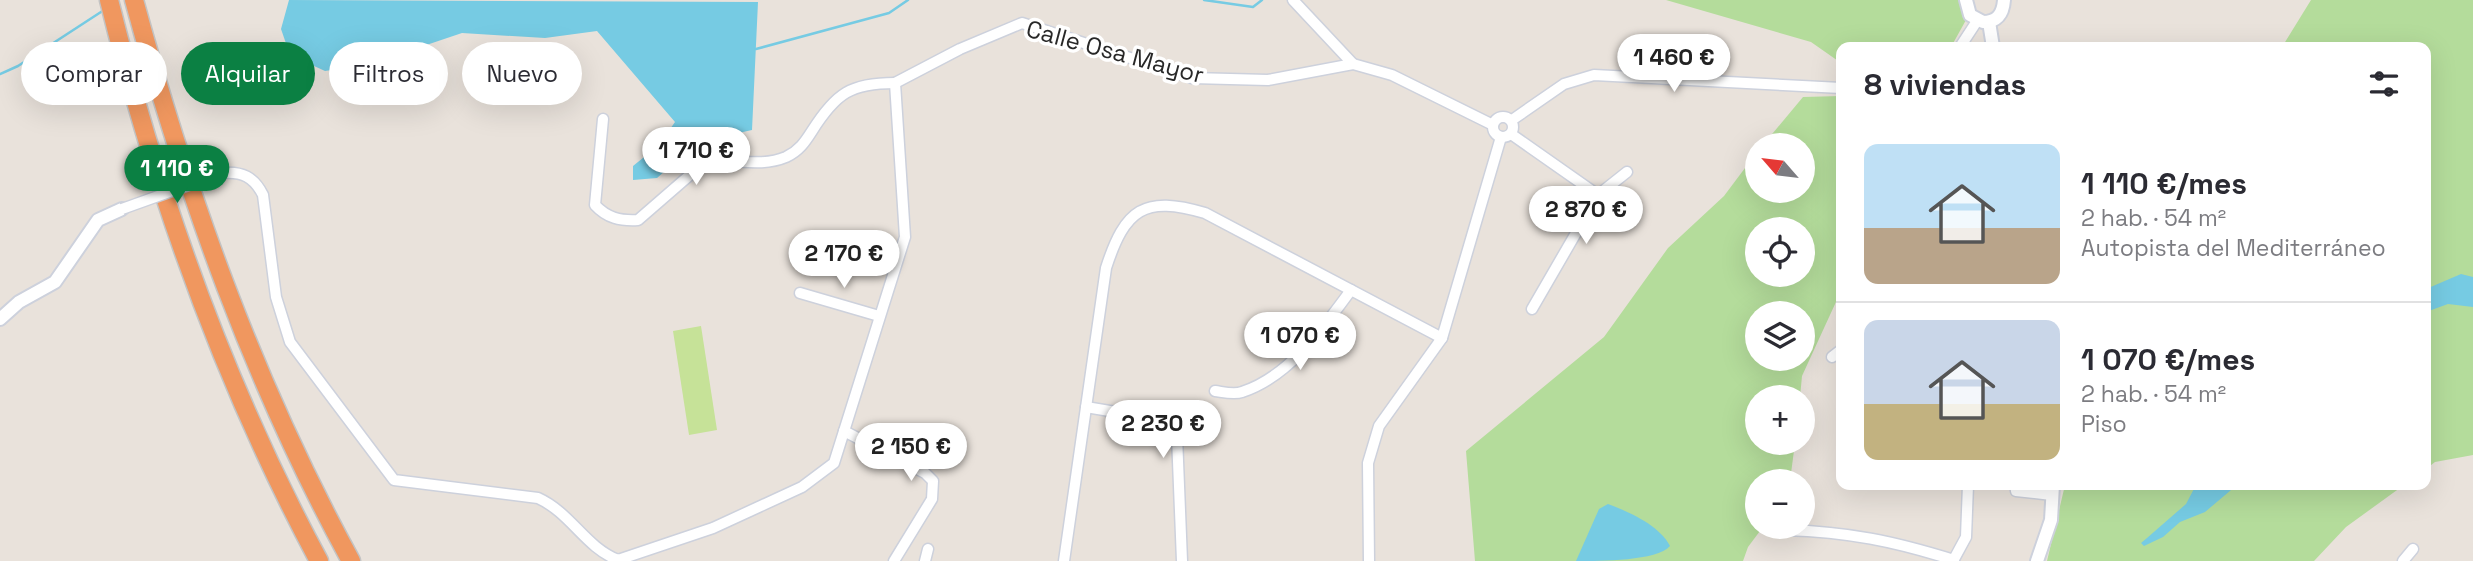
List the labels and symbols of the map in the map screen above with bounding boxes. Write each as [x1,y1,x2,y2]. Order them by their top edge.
street label: Calle Osa Mayor [1023,13,1207,90]
pin: 1 460 € [1609,34,1739,94]
pin: 1 710 € [631,128,761,187]
north arrow [1745,133,1815,203]
pin: 1 110 € [112,146,242,205]
pin: 2 870 € [1521,187,1651,246]
pin: 2 170 € [779,230,909,290]
pin: 1 070 € [1235,312,1365,372]
pin: 2 230 € [1098,400,1228,460]
pin: 2 150 € [846,424,976,483]

